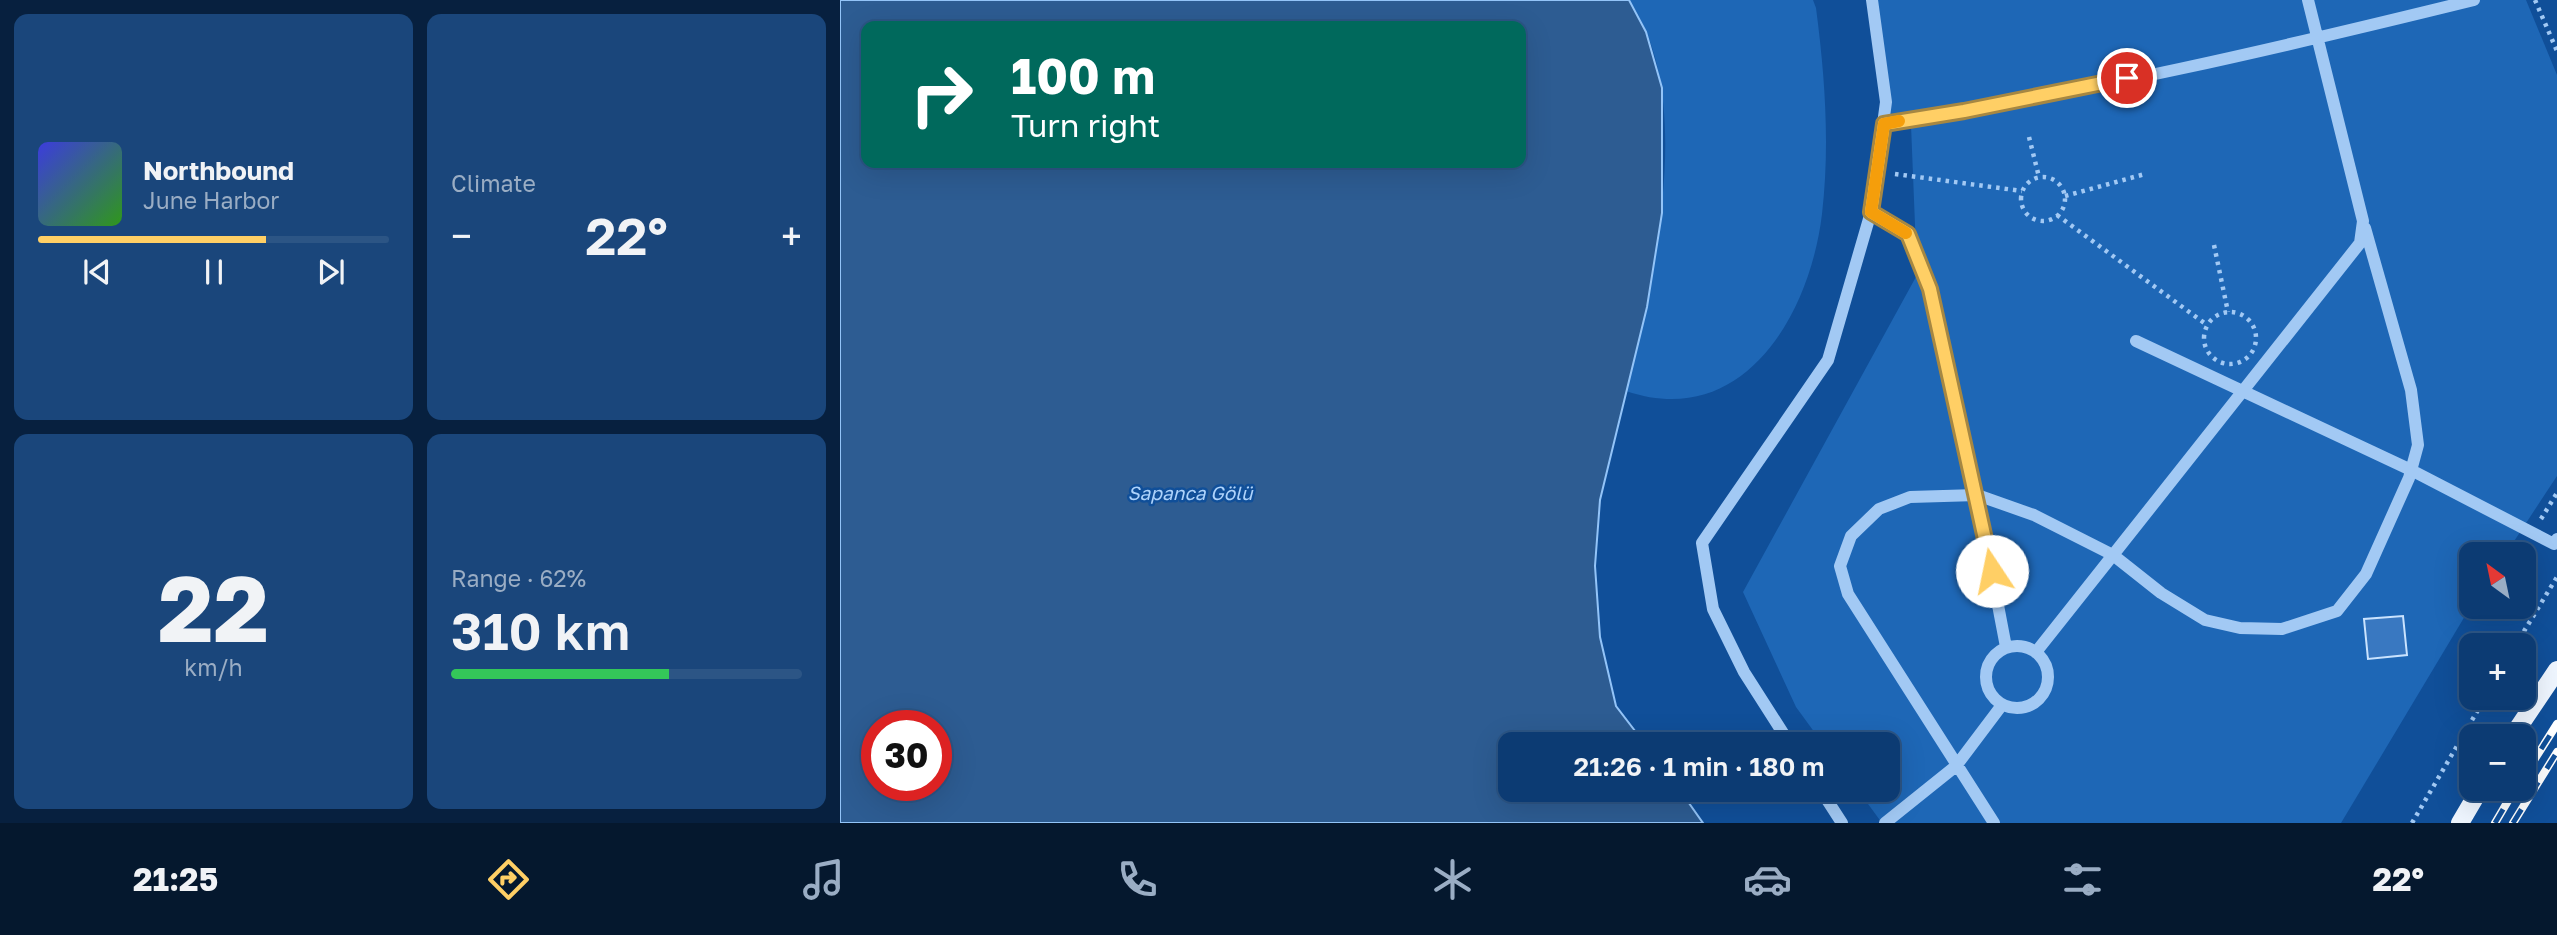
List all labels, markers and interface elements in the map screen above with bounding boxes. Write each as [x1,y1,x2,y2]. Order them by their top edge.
text: 100 m [1011,46,1155,105]
pin [2097,48,2157,108]
icon: right [896,49,987,140]
icon: arrive [2108,59,2146,97]
text: Turn right [1011,106,1160,144]
text: Northbound [143,155,294,186]
text: Climate [451,169,536,197]
text: June Harbor [143,186,279,214]
text: 22° [585,204,668,266]
text: − [451,213,472,258]
text: + [781,213,802,258]
icon: previous [78,253,116,291]
icon: pause [195,253,233,291]
icon: next [312,253,350,291]
water label: Sapanca Gölü [1127,481,1254,504]
position arrow [1955,534,2029,608]
north arrow [2459,542,2536,620]
map controls [2459,542,2536,801]
text: 22 [158,553,269,662]
text: Range · 62% [451,564,586,592]
text: 310 km [451,599,630,661]
button: + [2459,633,2536,710]
text: km/h [184,653,243,681]
speed limit sign: 30 [861,710,952,801]
button: − [2459,724,2536,801]
text: 21:26 · 1 min · 180 m [1573,751,1825,782]
icon: directions [484,855,533,904]
icon: music [799,855,848,904]
icon: phone [1113,855,1162,904]
icon: climate [1428,855,1477,904]
icon: car [1743,855,1792,904]
icon: filters [2058,855,2107,904]
text: 21:25 [133,860,218,898]
text: 22° [2373,860,2424,898]

